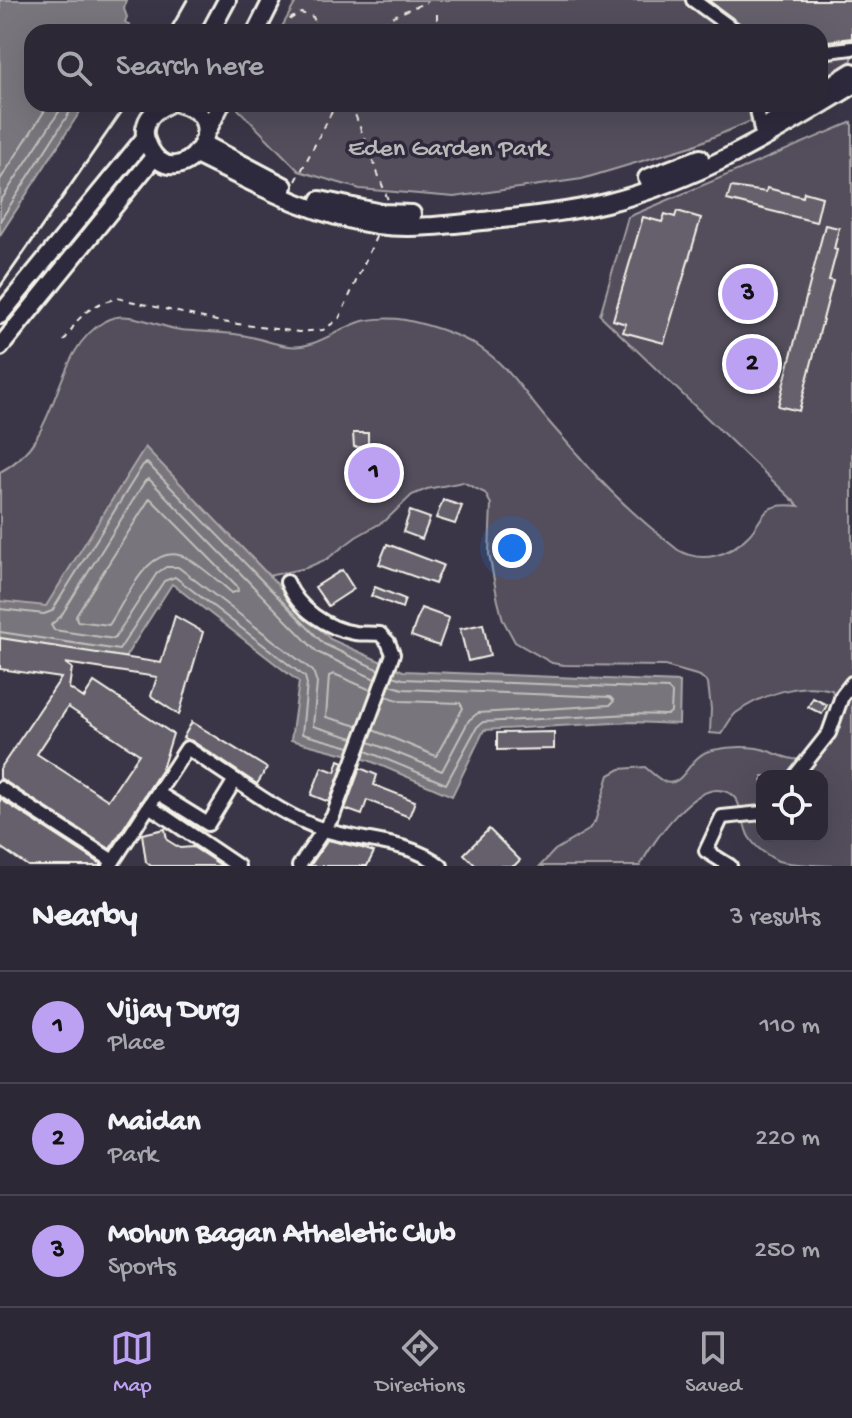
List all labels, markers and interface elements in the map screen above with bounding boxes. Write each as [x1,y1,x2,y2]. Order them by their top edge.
search box [24,24,828,112]
icon: search [52,46,96,90]
text: Search here [116,51,264,86]
park label: Eden Garden Park [348,135,550,166]
pin: 3 [722,264,774,324]
pin: 2 [726,334,778,394]
pin: 1 [348,443,400,503]
your location [492,528,532,568]
map controls [756,770,828,842]
button: locate [756,770,828,842]
text: Nearby [32,898,137,938]
text: 3 results [730,903,820,934]
text: Vijay Durg [108,994,240,1029]
text: 1 [53,1012,63,1043]
text: 110 m [760,1012,820,1043]
text: Place [108,1029,165,1060]
text: Maidan [108,1106,200,1141]
text: 2 [52,1124,64,1155]
text: 220 m [755,1124,820,1155]
text: Park [108,1141,158,1172]
text: Mohun Bagan Atheletic Club [108,1218,455,1253]
text: 3 [51,1236,65,1267]
text: 250 m [754,1236,820,1267]
text: Sports [108,1253,176,1284]
tab: Map [110,1326,154,1400]
tab: Directions [375,1326,465,1400]
tab: Saved [685,1326,742,1400]

